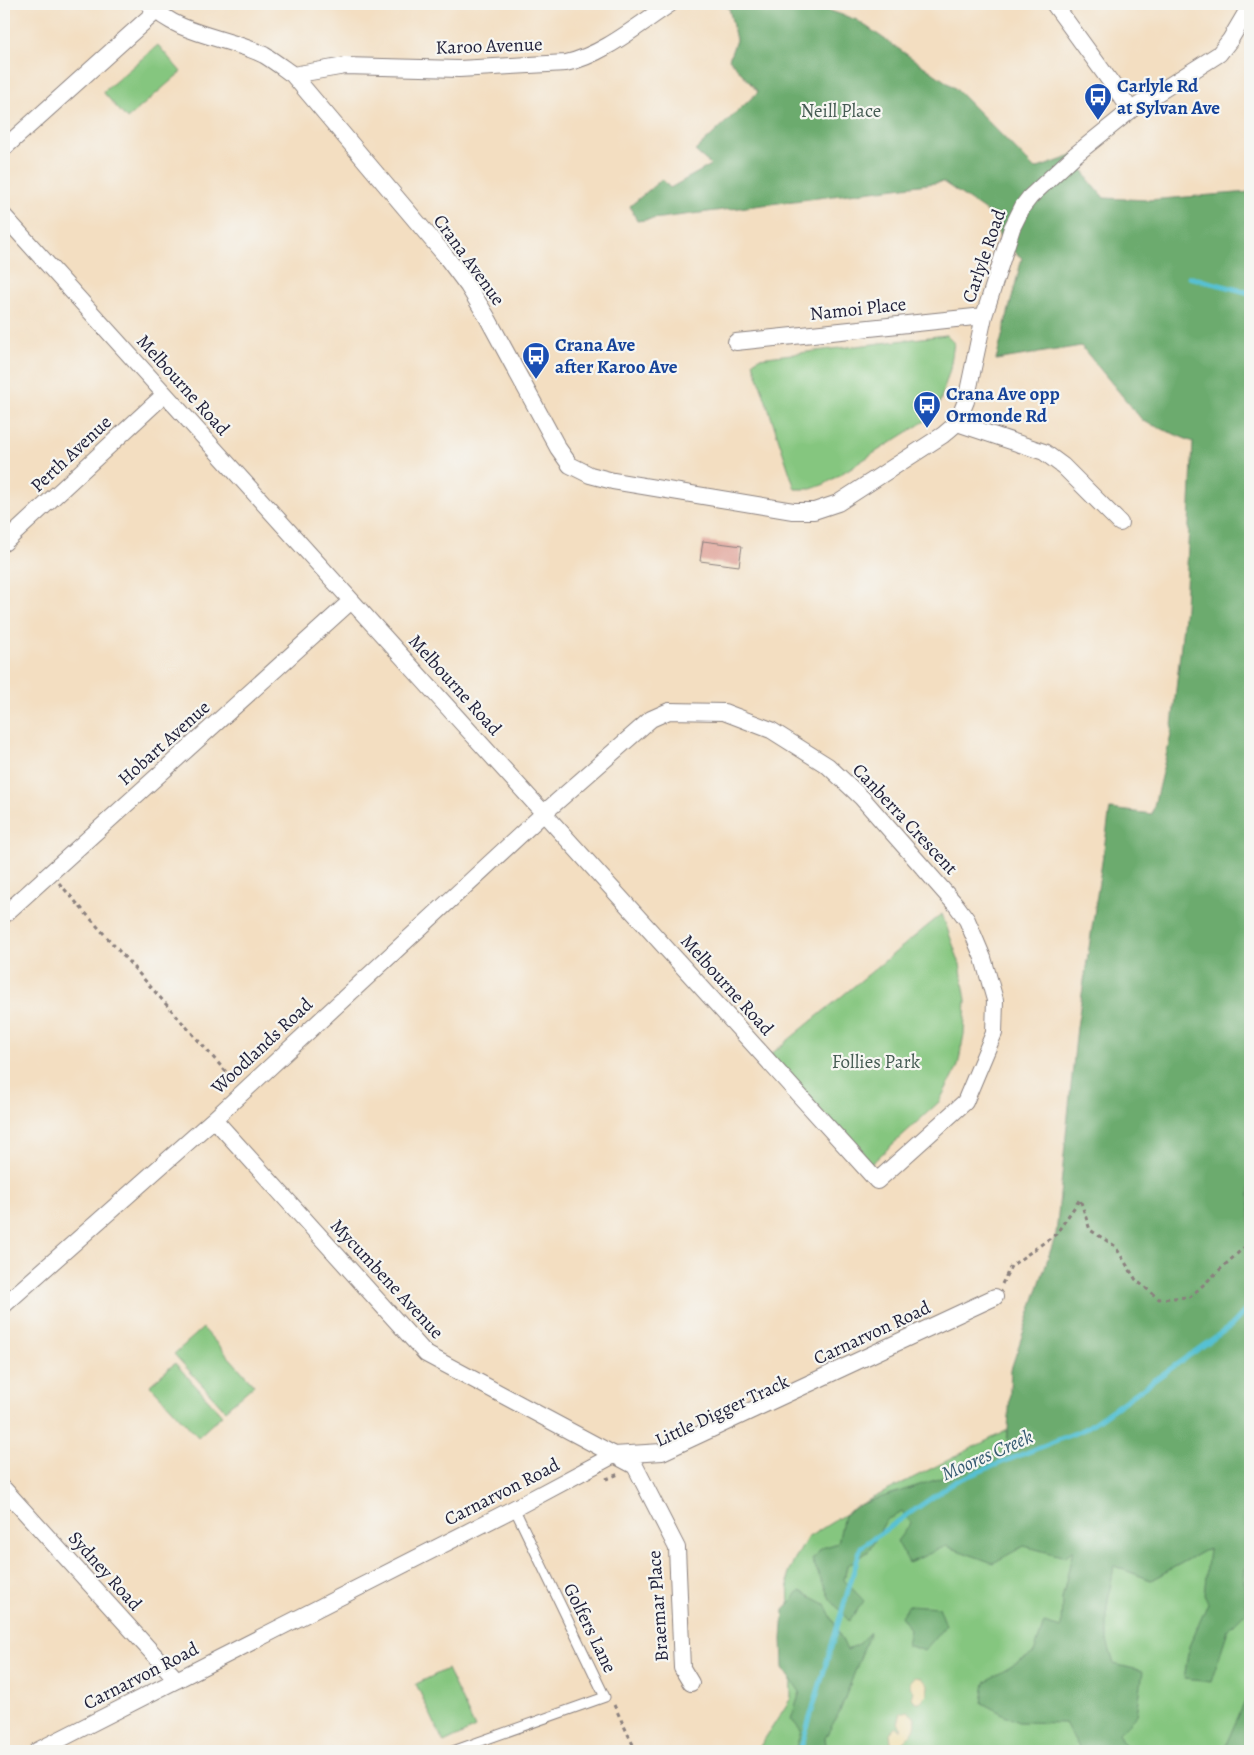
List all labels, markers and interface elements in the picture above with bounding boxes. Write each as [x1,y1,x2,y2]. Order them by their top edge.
street label: Karoo Avenue [435,31,543,61]
place label: Carlyle Rd at Sylvan Ave [1117,73,1220,121]
bus stop icon: Carlyle Rd at Sylvan Ave [1083,82,1113,121]
park label: Neill Place [801,98,881,124]
street label: Carlyle Road [956,205,1012,306]
street label: Crana Avenue [427,209,511,311]
street label: Namoi Place [809,291,907,327]
street label: Melbourne Road [131,329,236,442]
place label: Crana Ave after Karoo Ave [555,332,678,380]
bus stop icon: Crana Ave after Karoo Ave [521,341,551,380]
place label: Crana Ave opp Ormonde Rd [946,381,1060,429]
bus stop icon: Crana Ave opp Ormonde Rd [912,390,942,429]
street label: Perth Avenue [25,410,117,498]
street label: Melbourne Road [403,629,508,742]
street label: Hobart Avenue [112,695,216,791]
street label: Canberra Crescent [846,757,964,881]
street label: Melbourne Road [675,929,780,1042]
street label: Woodlands Road [205,991,319,1101]
park label: Follies Park [832,1049,921,1075]
street label: Mycumbene Avenue [324,1213,450,1345]
street label: Carnarvon Road [809,1294,935,1371]
street label: Little Digger Track [651,1368,794,1453]
water label: Moores Creek [937,1423,1037,1487]
street label: Carnarvon Road [440,1451,565,1532]
street label: Sydney Road [62,1526,148,1617]
street label: Braemar Place [641,1549,675,1663]
street label: Golfers Lane [557,1579,623,1677]
street label: Carnarvon Road [79,1635,204,1716]

